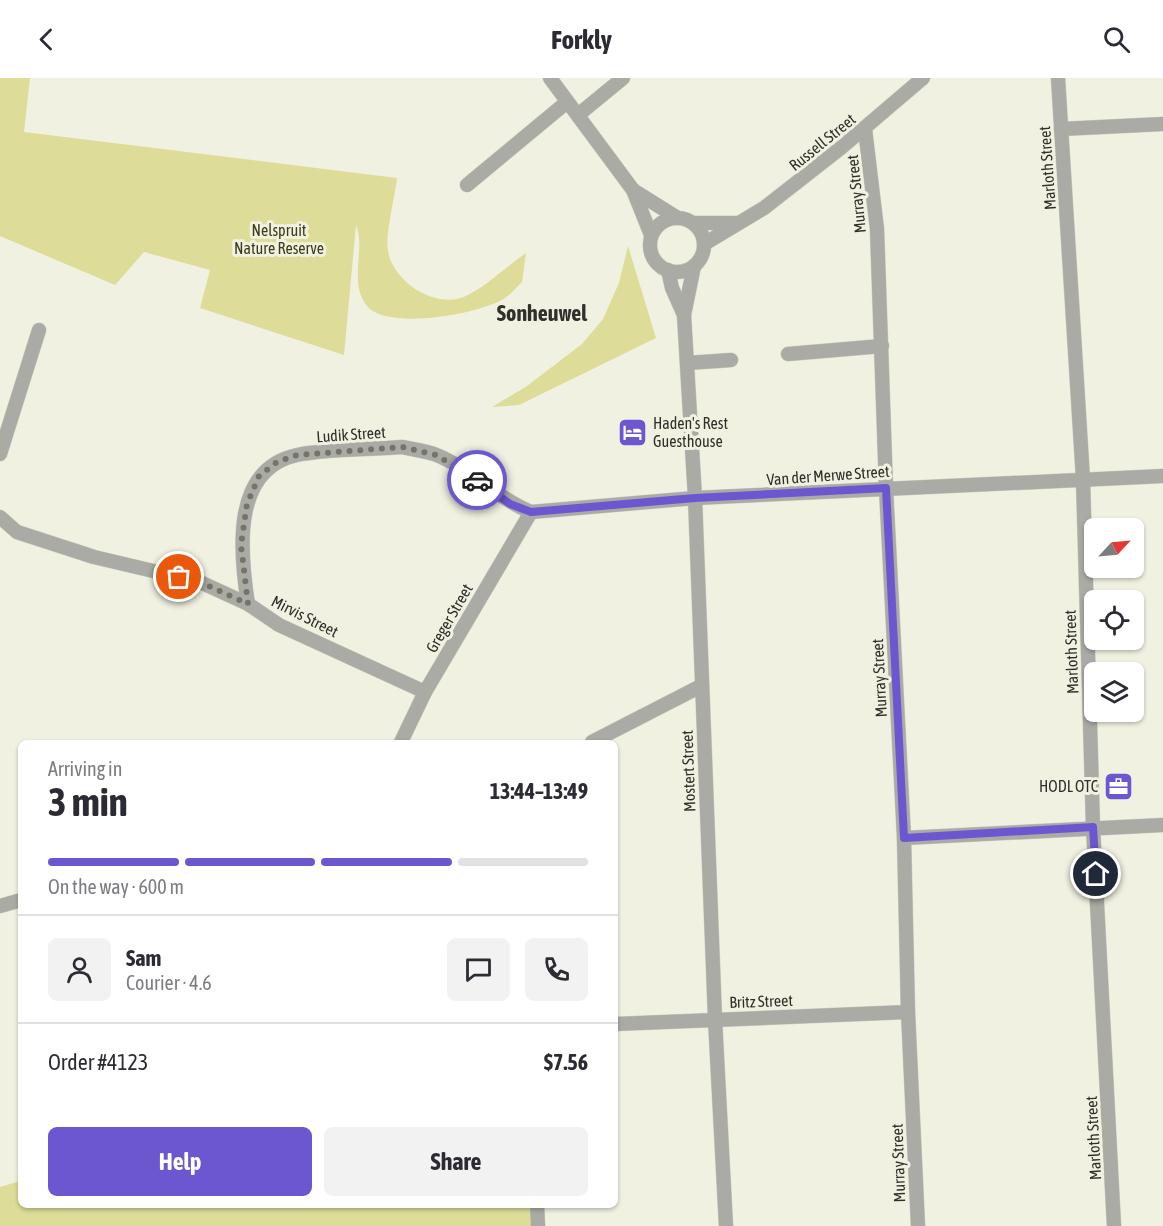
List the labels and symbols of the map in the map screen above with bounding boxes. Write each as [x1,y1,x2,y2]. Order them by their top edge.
street label: Russell Street [785,110,859,174]
street label: Marloth Street [1035,125,1059,211]
street label: Murray Street [843,153,870,234]
park label: Nelspruit Nature Reserve [234,221,324,257]
district label: Sonheuwel [497,300,588,326]
place label: Haden's Rest Guesthouse [653,414,728,450]
hotel icon: Haden's Rest Guesthouse [616,416,648,448]
street label: Ludik Street [316,423,387,445]
courier [447,450,507,510]
street label: Van der Merwe Street [766,462,890,488]
north arrow [1084,518,1144,578]
pin [153,551,204,602]
street label: Greger Street [422,580,477,656]
street label: Mirvis Street [269,592,342,641]
street label: Marloth Street [1061,609,1081,694]
street label: Murray Street [868,638,891,718]
street label: Mostert Street [678,729,698,812]
office icon: HODL OTC [1103,770,1135,802]
place label: HODL OTC [1039,777,1098,795]
pin [1070,848,1121,899]
street label: Britz Street [729,991,794,1011]
street label: Marloth Street [1082,1095,1104,1180]
street label: Murray Street [888,1123,909,1203]

